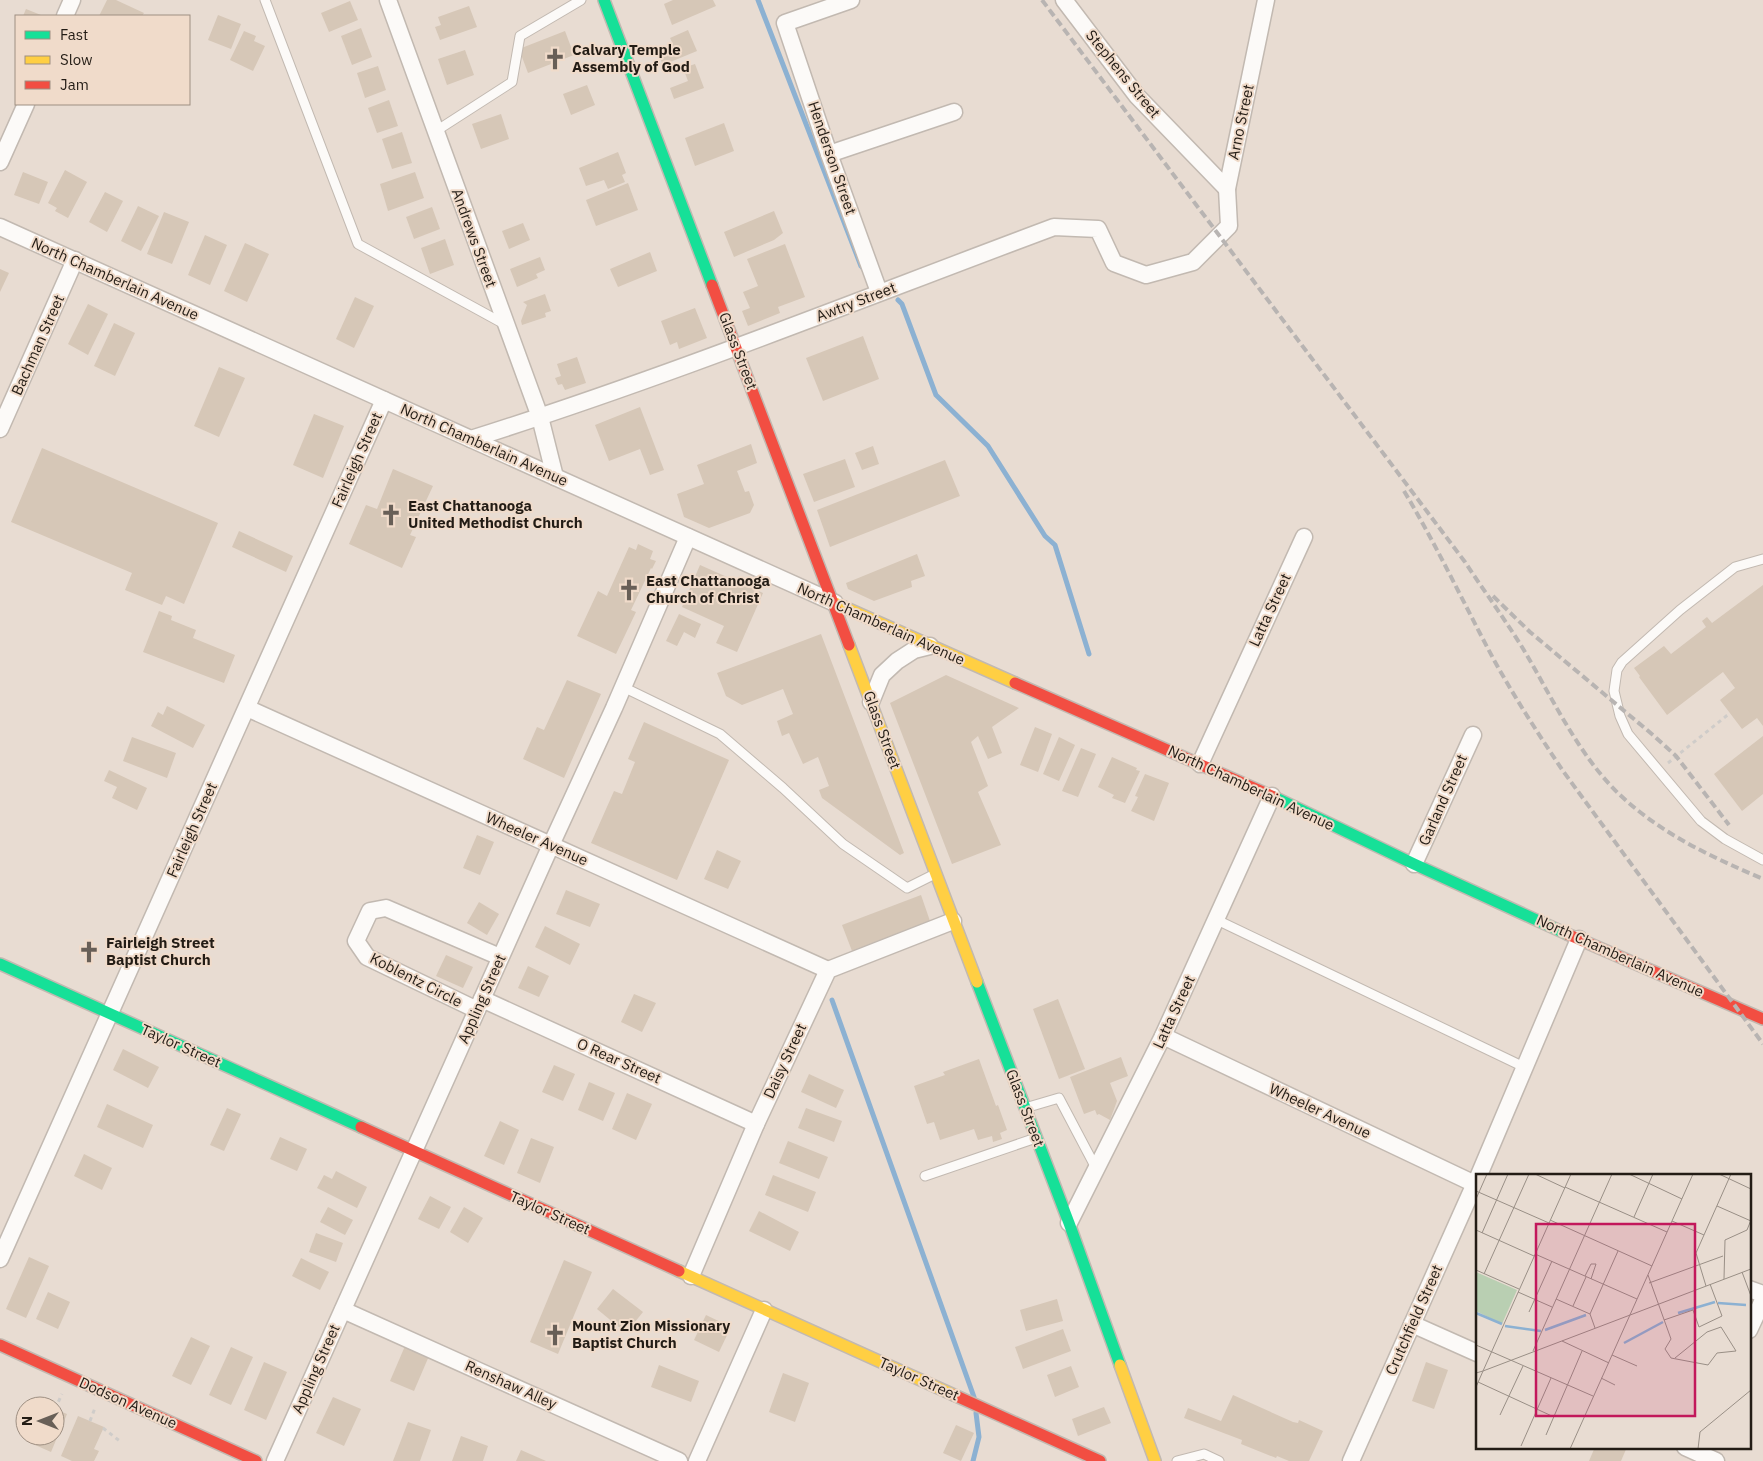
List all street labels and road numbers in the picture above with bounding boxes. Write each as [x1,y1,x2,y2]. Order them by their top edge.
street label: Stephens Street [1082,26,1165,122]
street label: Arno Street [1223,82,1258,161]
street label: Henderson Street [804,99,861,217]
street label: Andrews Street [448,186,501,290]
street label: North Chamberlain Avenue [29,233,202,324]
street label: Awtry Street [813,278,898,325]
street label: Bachman Street [7,292,68,398]
street label: Glass Street [715,309,762,392]
street label: North Chamberlain Avenue [398,399,571,490]
street label: Fairleigh Street [327,409,386,510]
street label: Latta Street [1244,570,1295,649]
street label: North Chamberlain Avenue [795,578,968,669]
street label: Glass Street [860,688,905,771]
street label: North Chamberlain Avenue [1165,741,1337,834]
street label: Garland Street [1414,751,1471,848]
street label: Fairleigh Street [162,779,221,880]
street label: Wheeler Avenue [483,808,591,870]
street label: North Chamberlain Avenue [1534,910,1707,1001]
street label: Koblentz Circle [367,948,466,1011]
street label: Appling Street [453,951,510,1047]
street label: Latta Street [1148,972,1199,1051]
street label: Taylor Street [138,1019,224,1072]
street label: Daisy Street [759,1020,810,1102]
street label: O Rear Street [574,1034,664,1088]
street label: Glass Street [1002,1066,1049,1149]
street label: Wheeler Avenue [1266,1079,1374,1142]
street label: Taylor Street [507,1186,593,1239]
street label: Crutchfield Street [1381,1262,1446,1378]
street label: Appling Street [287,1321,344,1417]
street label: Taylor Street [876,1352,962,1405]
street label: Renshaw Alley [462,1356,560,1413]
street label: Dodson Avenue [76,1373,180,1433]

